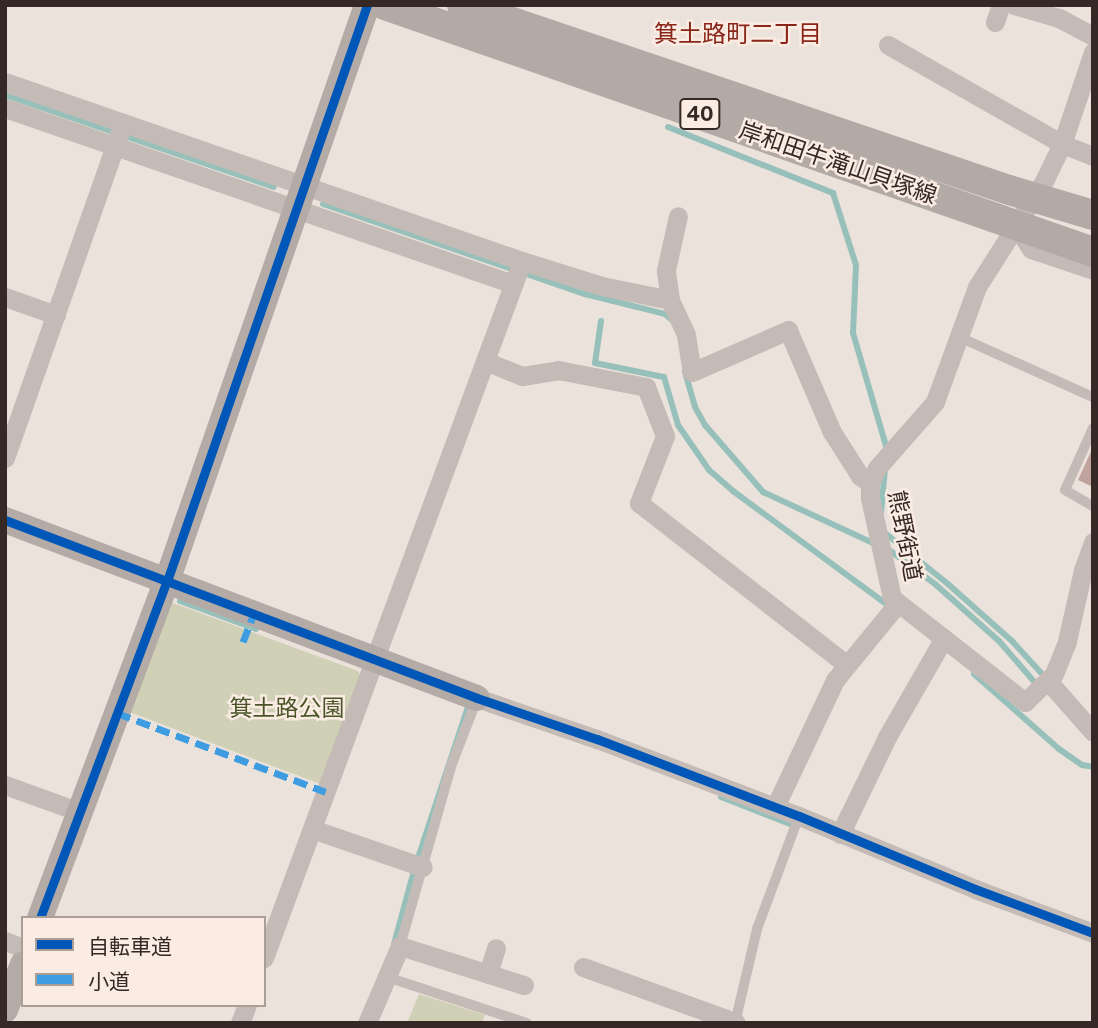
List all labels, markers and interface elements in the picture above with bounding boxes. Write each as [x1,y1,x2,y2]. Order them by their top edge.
district label: 箕土路町二丁目 [654,20,822,48]
road number: 40 [679,96,721,132]
street label: 岸和田牛滝山貝塚線 [736,116,940,210]
street label: 熊野街道 [883,488,927,584]
park label: 箕土路公園 [230,694,344,722]
legend [21,916,266,1007]
text: 自転車道 [88,934,172,959]
text: 小道 [88,969,130,994]

